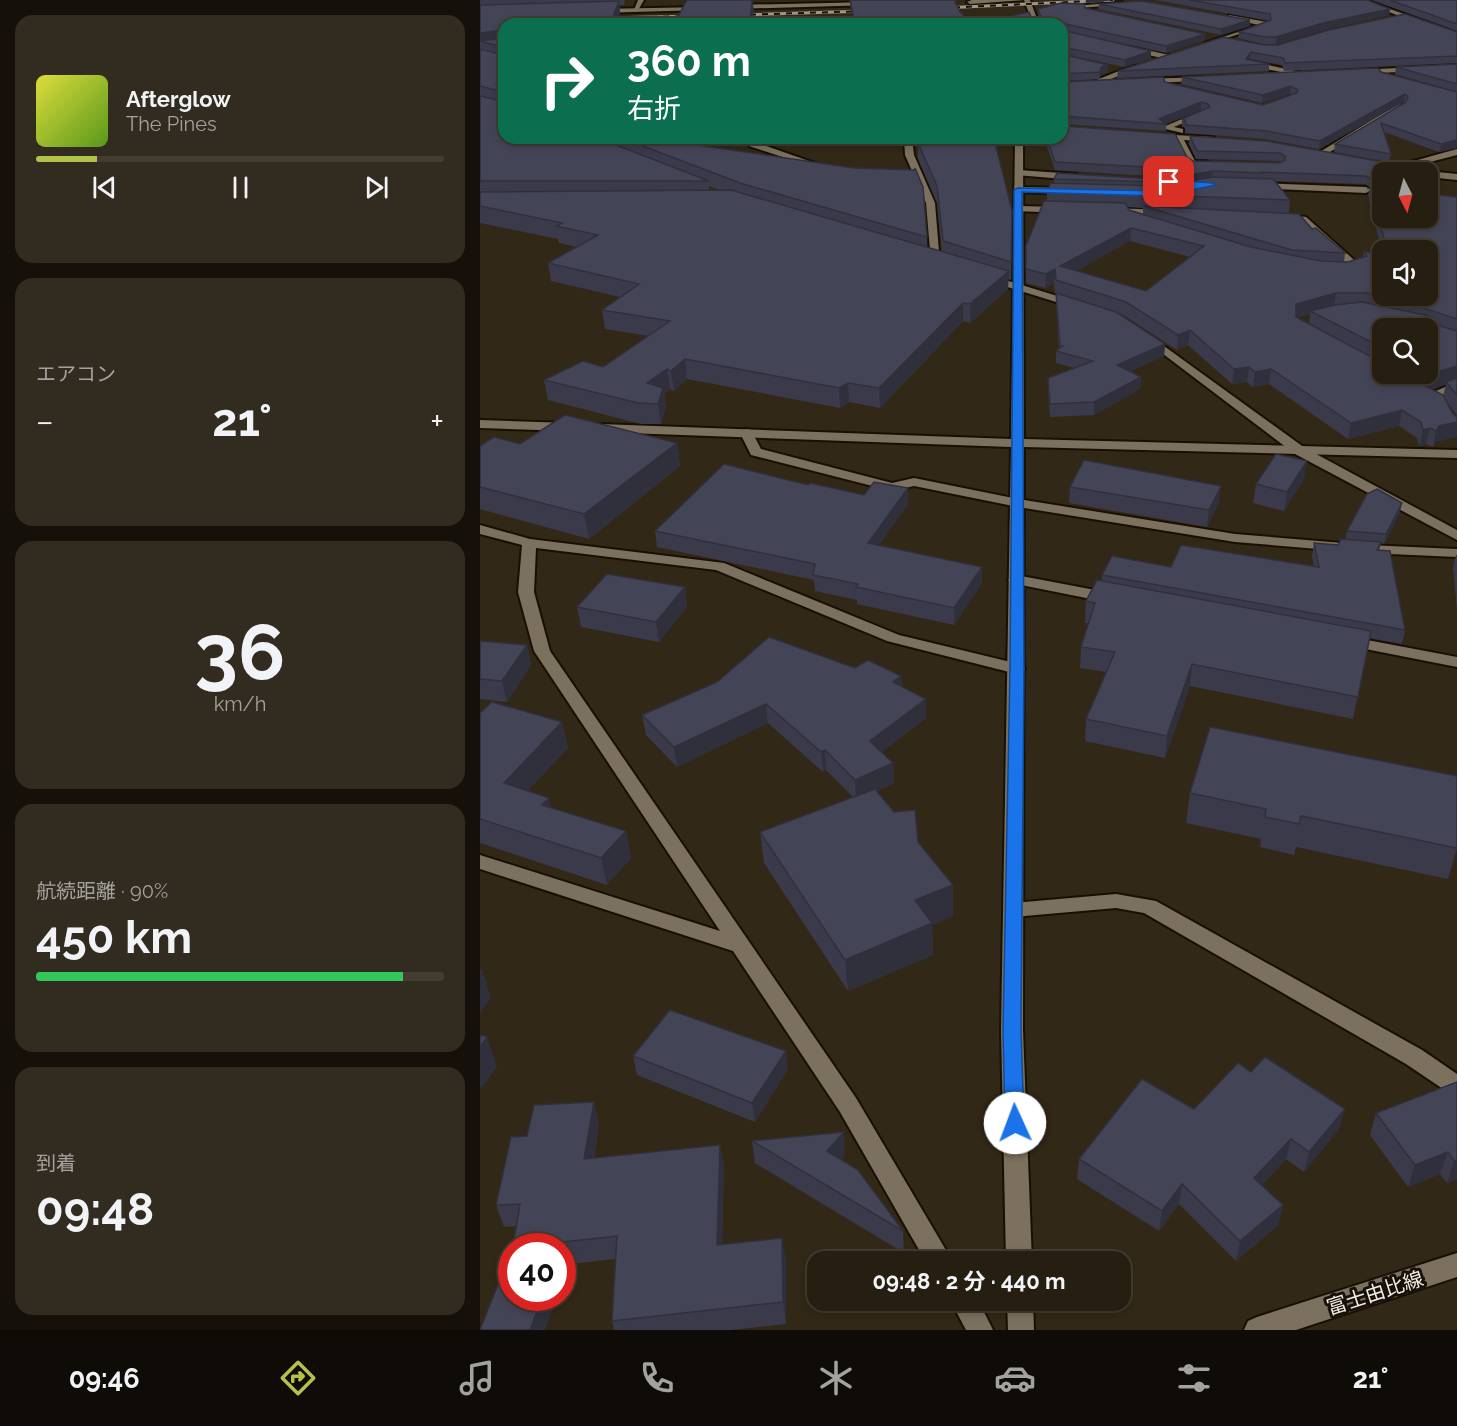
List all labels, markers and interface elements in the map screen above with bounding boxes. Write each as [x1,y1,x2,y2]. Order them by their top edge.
text: 360 m [627,37,751,86]
icon: right [528,42,606,120]
text: Afterglow [126,86,231,112]
text: 右折 [627,93,681,124]
text: The Pines [126,112,217,136]
pin [1143,156,1194,207]
north arrow [1372,162,1438,228]
map controls [1372,162,1438,384]
icon: arrive [1152,165,1185,198]
icon: previous [88,171,121,204]
icon: pause [224,171,257,204]
icon: next [360,171,393,204]
button: sound [1372,240,1438,306]
button: search [1372,318,1438,384]
text: エアコン [36,362,116,386]
text: 21° [212,394,272,447]
text: − [36,402,54,441]
text: + [430,402,444,441]
text: 36 [195,607,285,698]
text: km/h [214,692,266,716]
text: 航続距離 · 90% [36,879,168,903]
text: 450 km [36,911,192,964]
position arrow [983,1091,1047,1155]
text: 到着 [36,1151,76,1175]
text: 09:48 [36,1183,154,1236]
speed limit sign: 40 [498,1233,576,1311]
street label: 富士由比線 [1324,1266,1426,1320]
text: 09:48 · 2 分 · 440 m [873,1268,1065,1294]
icon: directions [277,1357,319,1399]
icon: music [456,1357,498,1399]
icon: phone [636,1357,678,1399]
icon: climate [815,1357,857,1399]
icon: car [994,1357,1036,1399]
icon: filters [1173,1357,1215,1399]
text: 09:46 [69,1363,140,1394]
text: 21° [1353,1363,1388,1394]

